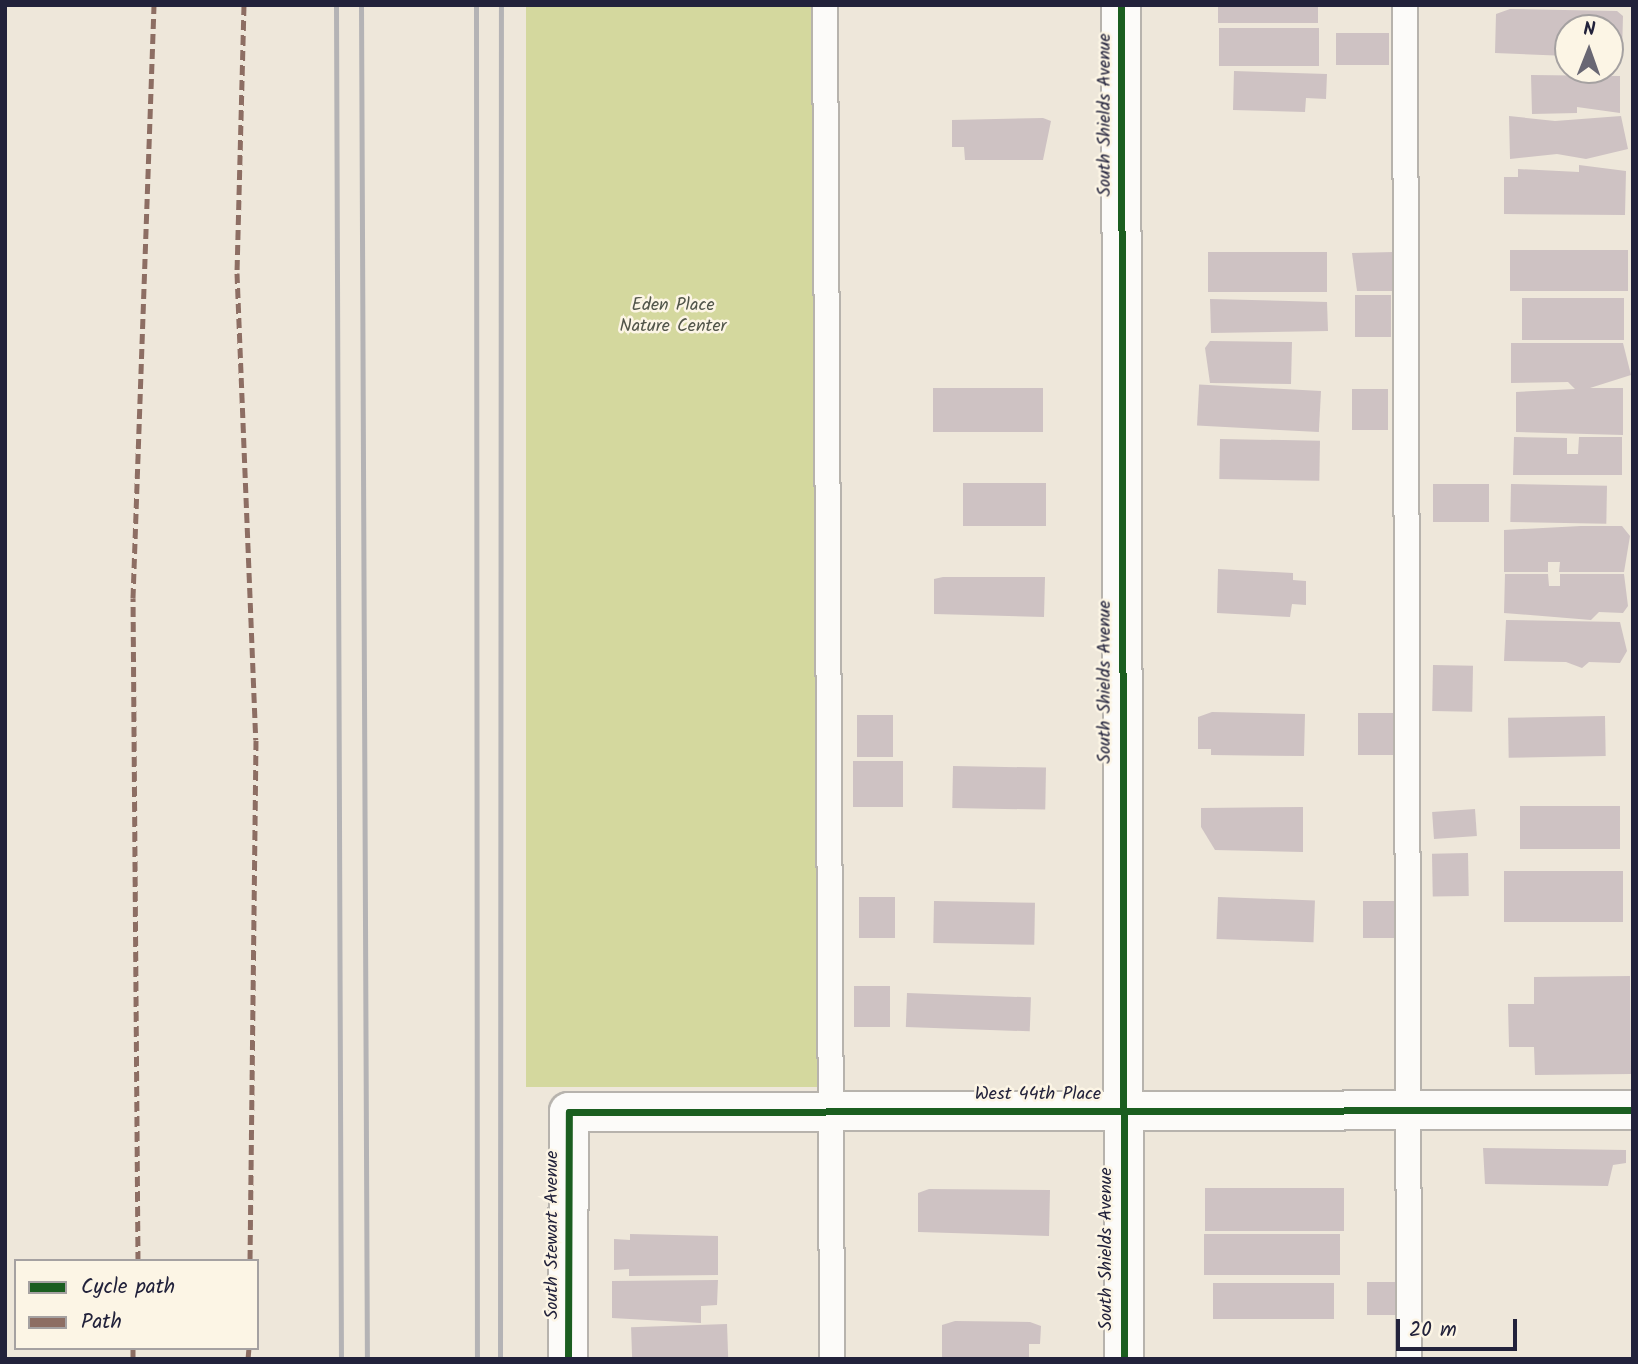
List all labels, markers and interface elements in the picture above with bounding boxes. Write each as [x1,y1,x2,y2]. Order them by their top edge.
north arrow [1554,14,1624,84]
text: N [1583,15,1596,45]
street label: South Shields Avenue [1095,33,1117,197]
park label: Eden Place Nature Center [619,296,727,338]
street label: South Shields Avenue [1095,600,1117,764]
street label: West 44th Place [975,1084,1101,1106]
street label: South Stewart Avenue [542,1151,564,1319]
street label: South Shields Avenue [1096,1167,1118,1331]
legend [14,1259,259,1350]
text: Cycle path [81,1271,175,1304]
scale bar [1400,1304,1521,1348]
text: Path [81,1306,122,1339]
text: 20 m [1409,1314,1457,1347]

